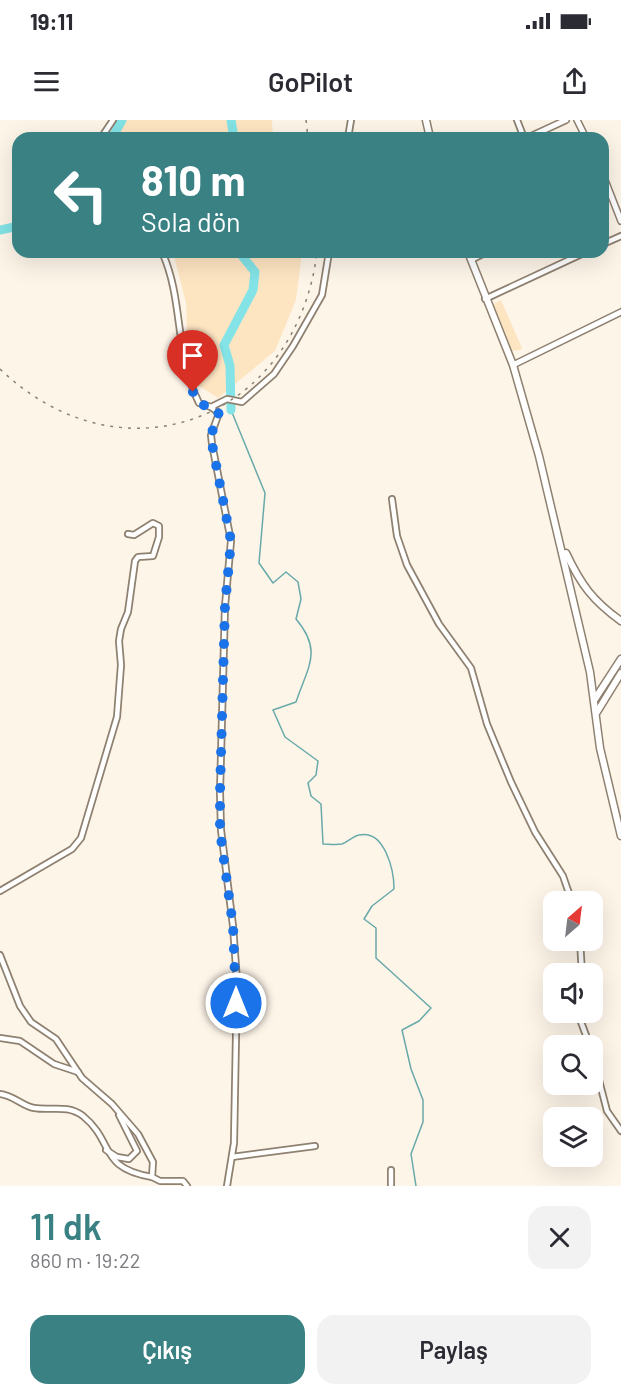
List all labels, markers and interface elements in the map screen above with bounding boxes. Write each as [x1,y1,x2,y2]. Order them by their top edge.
text: 19:11 [30,8,73,34]
icon: menu [30,65,63,98]
text: GoPilot [268,65,353,97]
icon: share [558,65,591,98]
text: 810 m [141,154,246,204]
icon: left [42,156,120,234]
text: Sola dön [141,205,241,237]
pin [167,330,218,392]
icon: arrive [176,339,209,372]
north arrow [543,891,603,951]
map controls [543,891,603,1167]
button: sound [543,963,603,1023]
position arrow [204,971,268,1035]
button: search [543,1035,603,1095]
button: layers [543,1107,603,1167]
text: 11 dk [30,1204,102,1247]
button: close [528,1206,591,1269]
text: 860 m · 19:22 [30,1248,140,1272]
button: Çıkış [30,1315,305,1384]
button: Paylaş [317,1315,591,1384]

